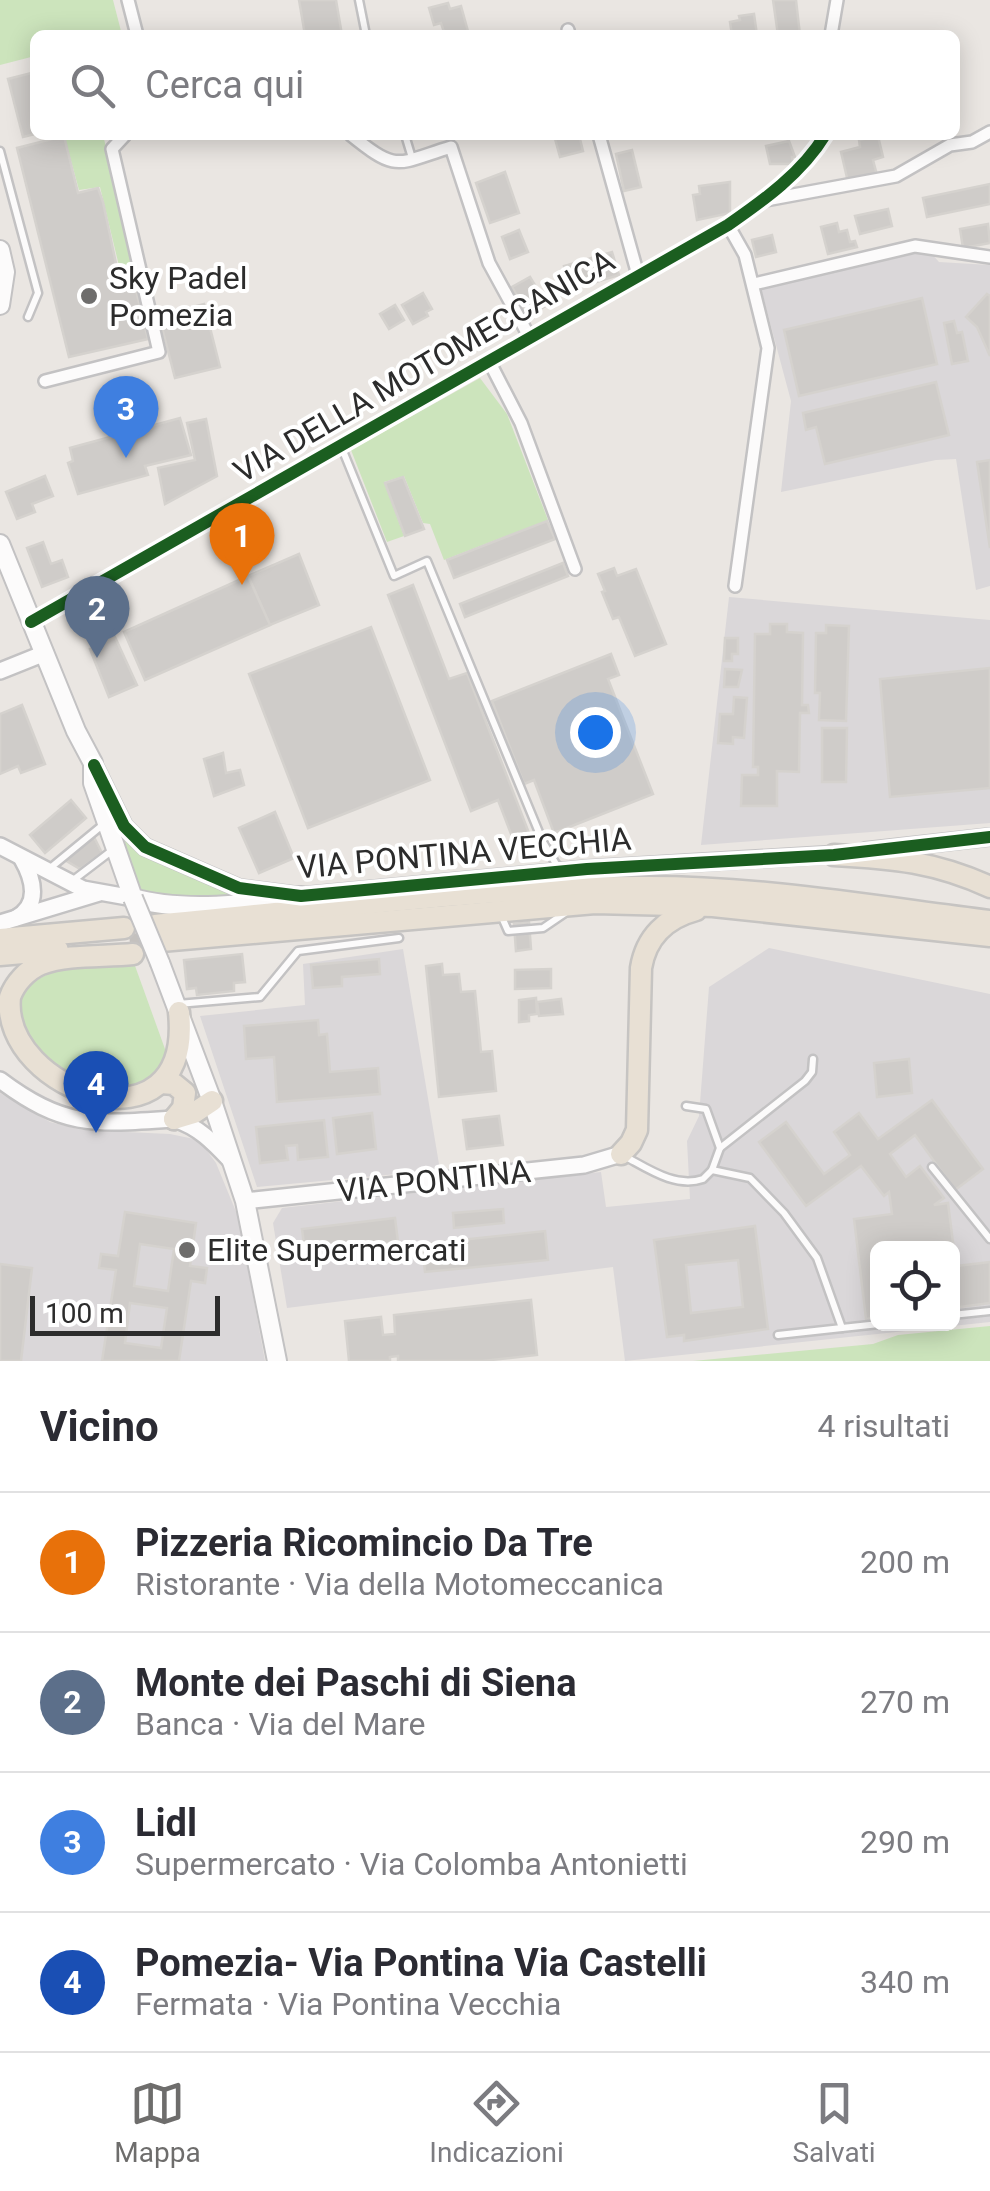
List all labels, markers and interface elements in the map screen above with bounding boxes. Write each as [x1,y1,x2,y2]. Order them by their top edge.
search box [30,30,960,140]
icon: search [65,58,120,113]
text: Cerca qui [145,63,304,107]
street label: VIA DELLA MOTOMECCANICA [227,241,621,491]
place label: Sky Padel Pomezia [109,259,248,334]
marker: Sky Padel Pomezia [78,285,100,307]
pin: 3 [94,376,158,458]
pin: 1 [210,502,274,585]
pin: 2 [64,576,130,658]
your location [570,707,621,758]
street label: VIA PONTINA VECCHIA [295,819,633,887]
pin: 4 [64,1050,128,1133]
street label: VIA PONTINA [335,1152,533,1210]
place label: Elite Supermercati [207,1231,467,1269]
marker: Elite Supermercati [176,1239,198,1261]
map controls [870,1241,960,1331]
button: locate [870,1241,960,1331]
scale bar [30,1291,220,1336]
text: 100 m [45,1297,124,1330]
text: Vicino [40,1402,159,1451]
text: 4 risultati [817,1407,950,1445]
text: Pizzeria Ricomincio Da Tre [135,1521,593,1565]
text: 1 [63,1543,82,1581]
text: 200 m [860,1543,950,1581]
text: Ristorante · Via della Motomeccanica [135,1565,664,1603]
text: Monte dei Paschi di Siena [135,1661,577,1705]
text: 2 [63,1683,82,1721]
text: 270 m [860,1683,950,1721]
text: Banca · Via del Mare [135,1705,426,1743]
text: Lidl [135,1801,197,1845]
text: 3 [63,1823,82,1861]
text: 290 m [860,1823,950,1861]
text: Supermercato · Via Colomba Antonietti [135,1845,688,1883]
text: Pomezia- Via Pontina Via Castelli [135,1941,707,1985]
text: 4 [63,1963,82,2001]
text: 340 m [860,1963,950,2001]
text: Fermata · Via Pontina Vecchia [135,1985,561,2023]
tab: Mappa [114,2076,201,2169]
tab: Indicazioni [429,2076,564,2169]
tab: Salvati [792,2076,876,2169]

